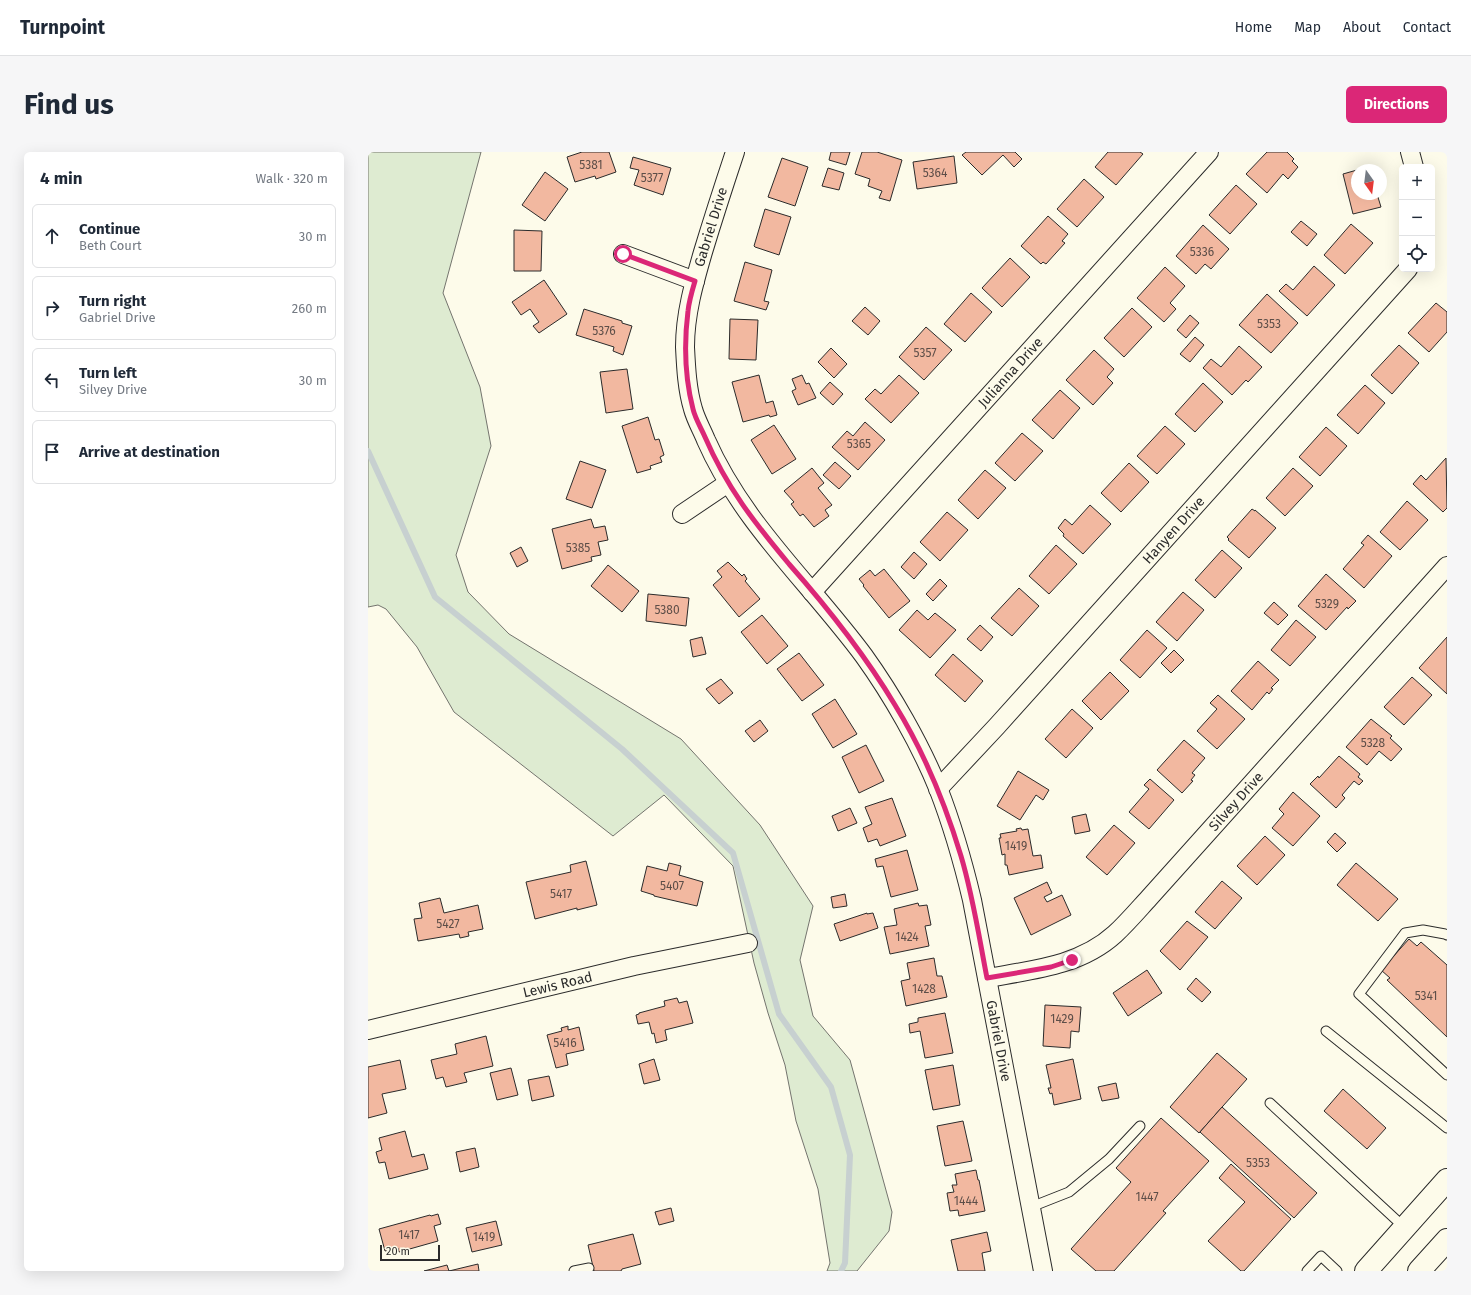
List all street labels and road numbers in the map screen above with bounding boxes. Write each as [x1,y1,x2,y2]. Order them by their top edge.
street label: Gabriel Drive [691,185,731,269]
street label: Julianna Drive [974,334,1046,411]
street label: Hanyen Drive [1139,493,1208,567]
street label: Silvey Drive [1205,768,1267,834]
street label: Lewis Road [521,968,594,1001]
street label: Gabriel Drive [983,999,1015,1083]

